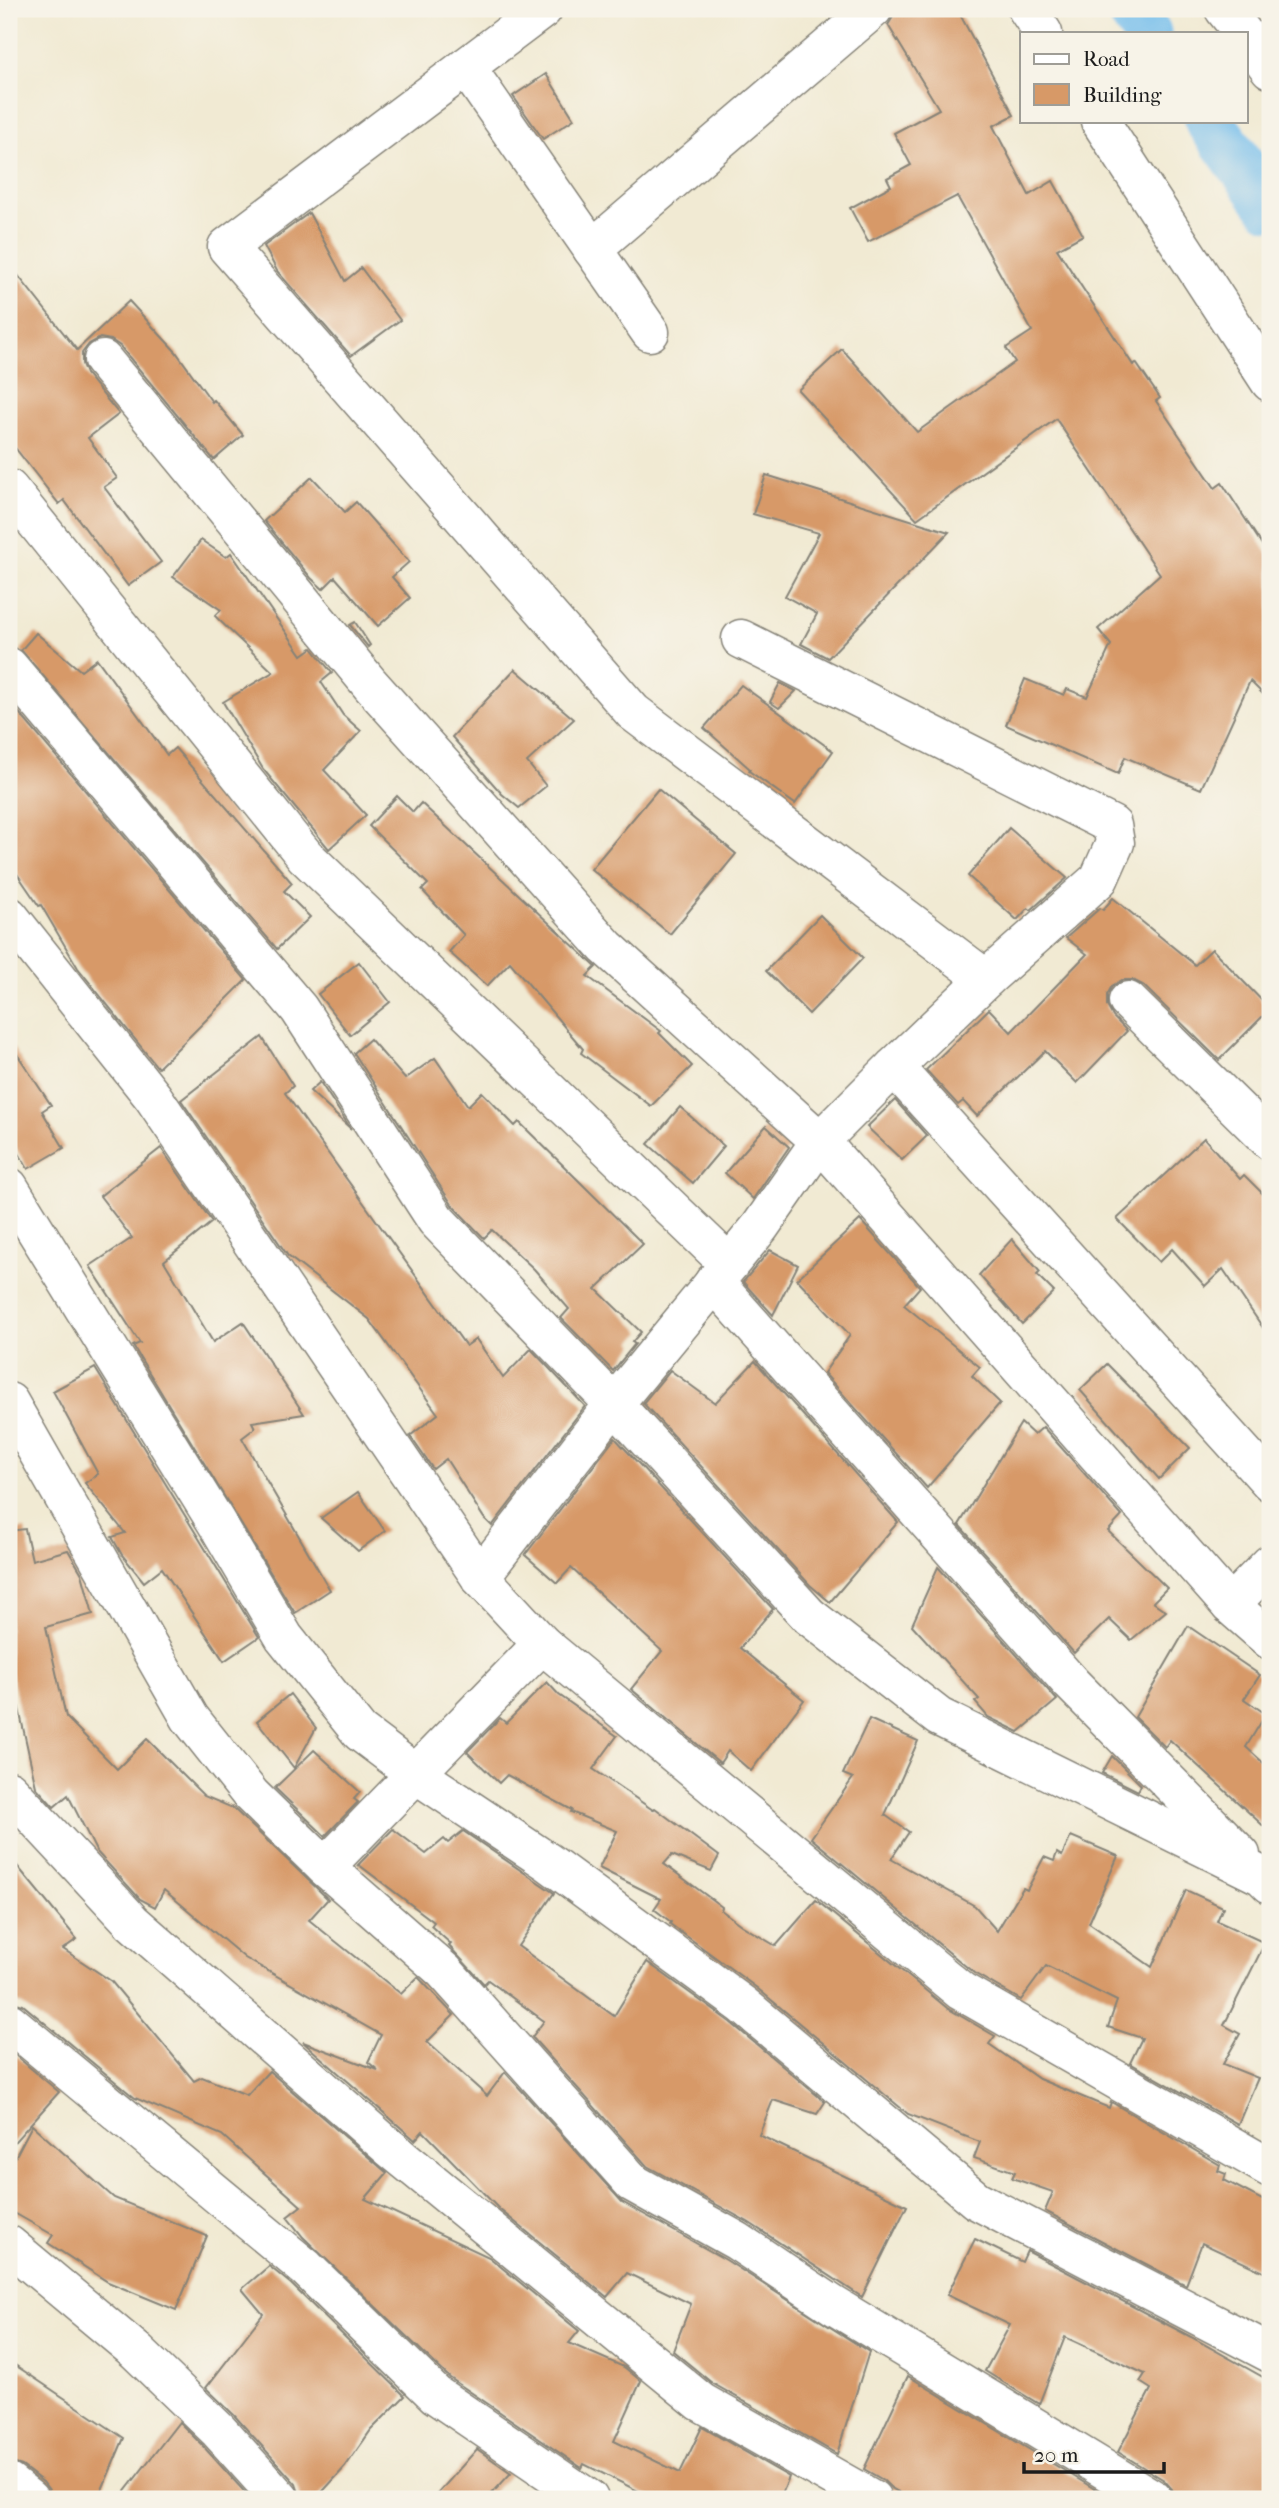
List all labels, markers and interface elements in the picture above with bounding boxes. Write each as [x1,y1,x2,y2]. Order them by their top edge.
legend [1020,32,1248,122]
text: Road [1083,47,1130,71]
text: Building [1083,83,1162,107]
scale bar [1024,2431,1164,2475]
text: 20 m [1034,2443,1079,2467]

